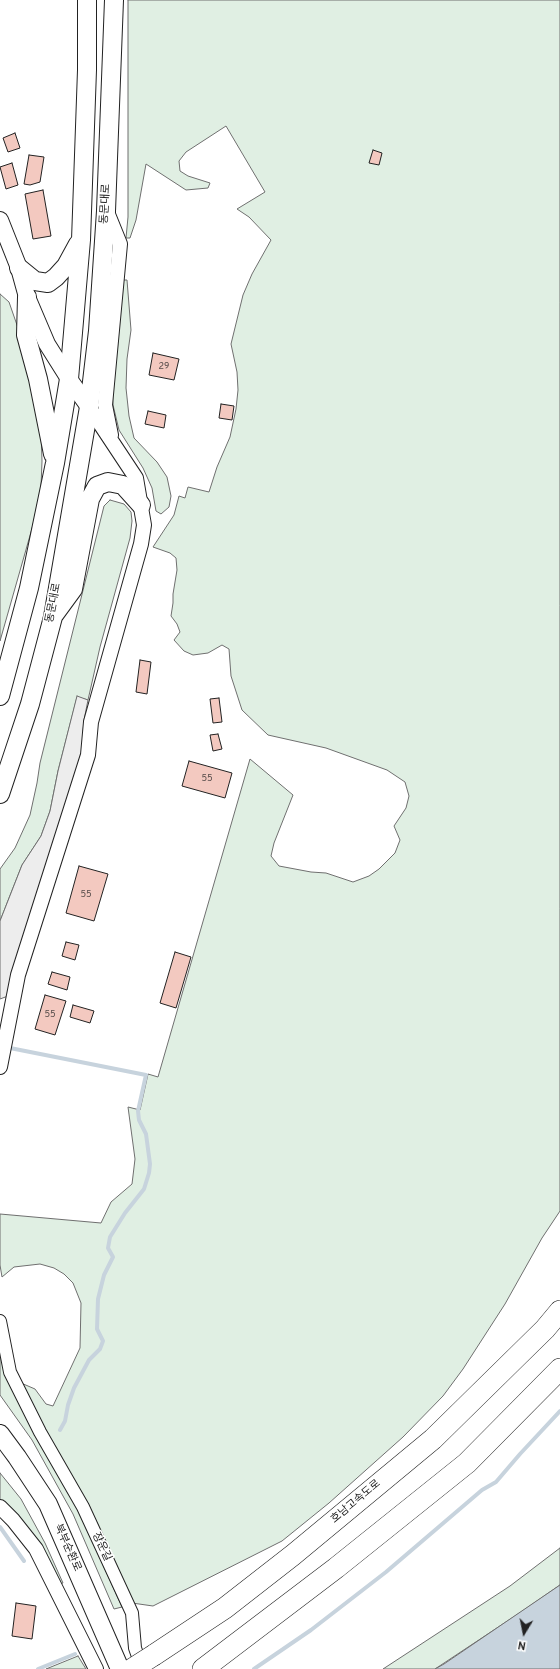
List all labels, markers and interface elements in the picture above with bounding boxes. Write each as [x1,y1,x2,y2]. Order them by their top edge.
street label: 동문대로 [98,183,114,225]
house number: 29 [159,362,169,372]
street label: 동문대로 [44,582,64,624]
house number: 55 [201,774,213,784]
house number: 55 [80,890,92,900]
house number: 55 [44,1010,56,1020]
street label: 호남고속도로 [329,1477,383,1527]
street label: 북부순환로 [51,1522,83,1574]
street label: 장운길 [89,1530,113,1564]
north arrow [504,1613,544,1653]
text: N [517,1637,527,1652]

